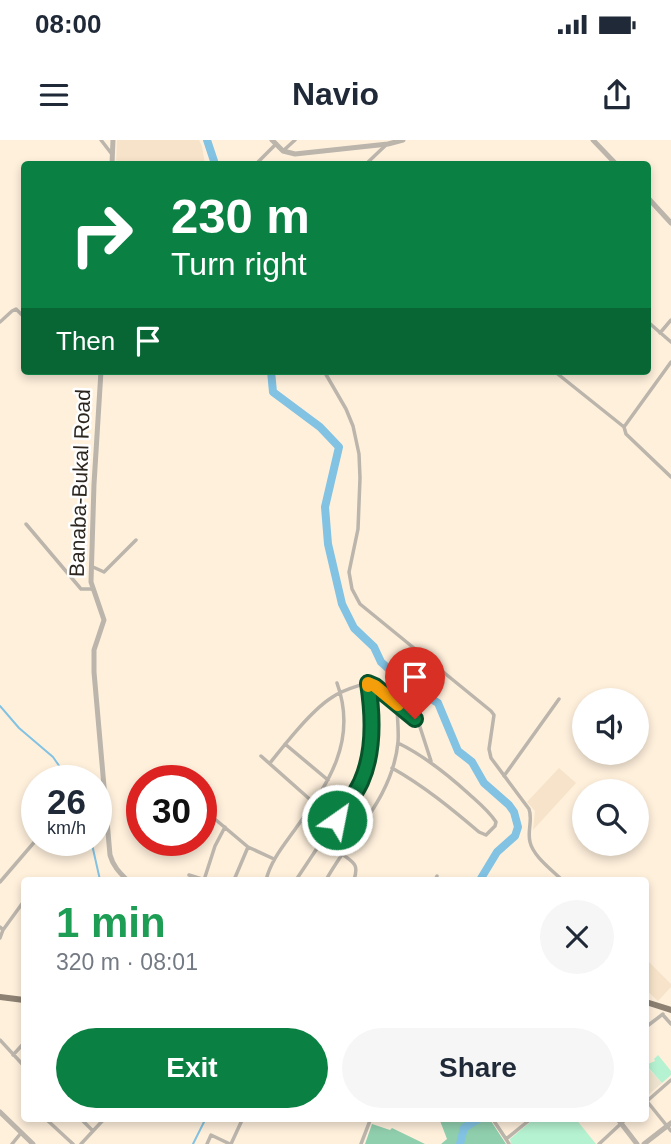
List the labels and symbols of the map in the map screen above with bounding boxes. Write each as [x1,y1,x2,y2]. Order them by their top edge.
street label: Banaba-Bukal Road [65,389,94,577]
pin [385,647,445,719]
speed limit sign: 30 [126,765,217,856]
position arrow [300,783,374,857]

